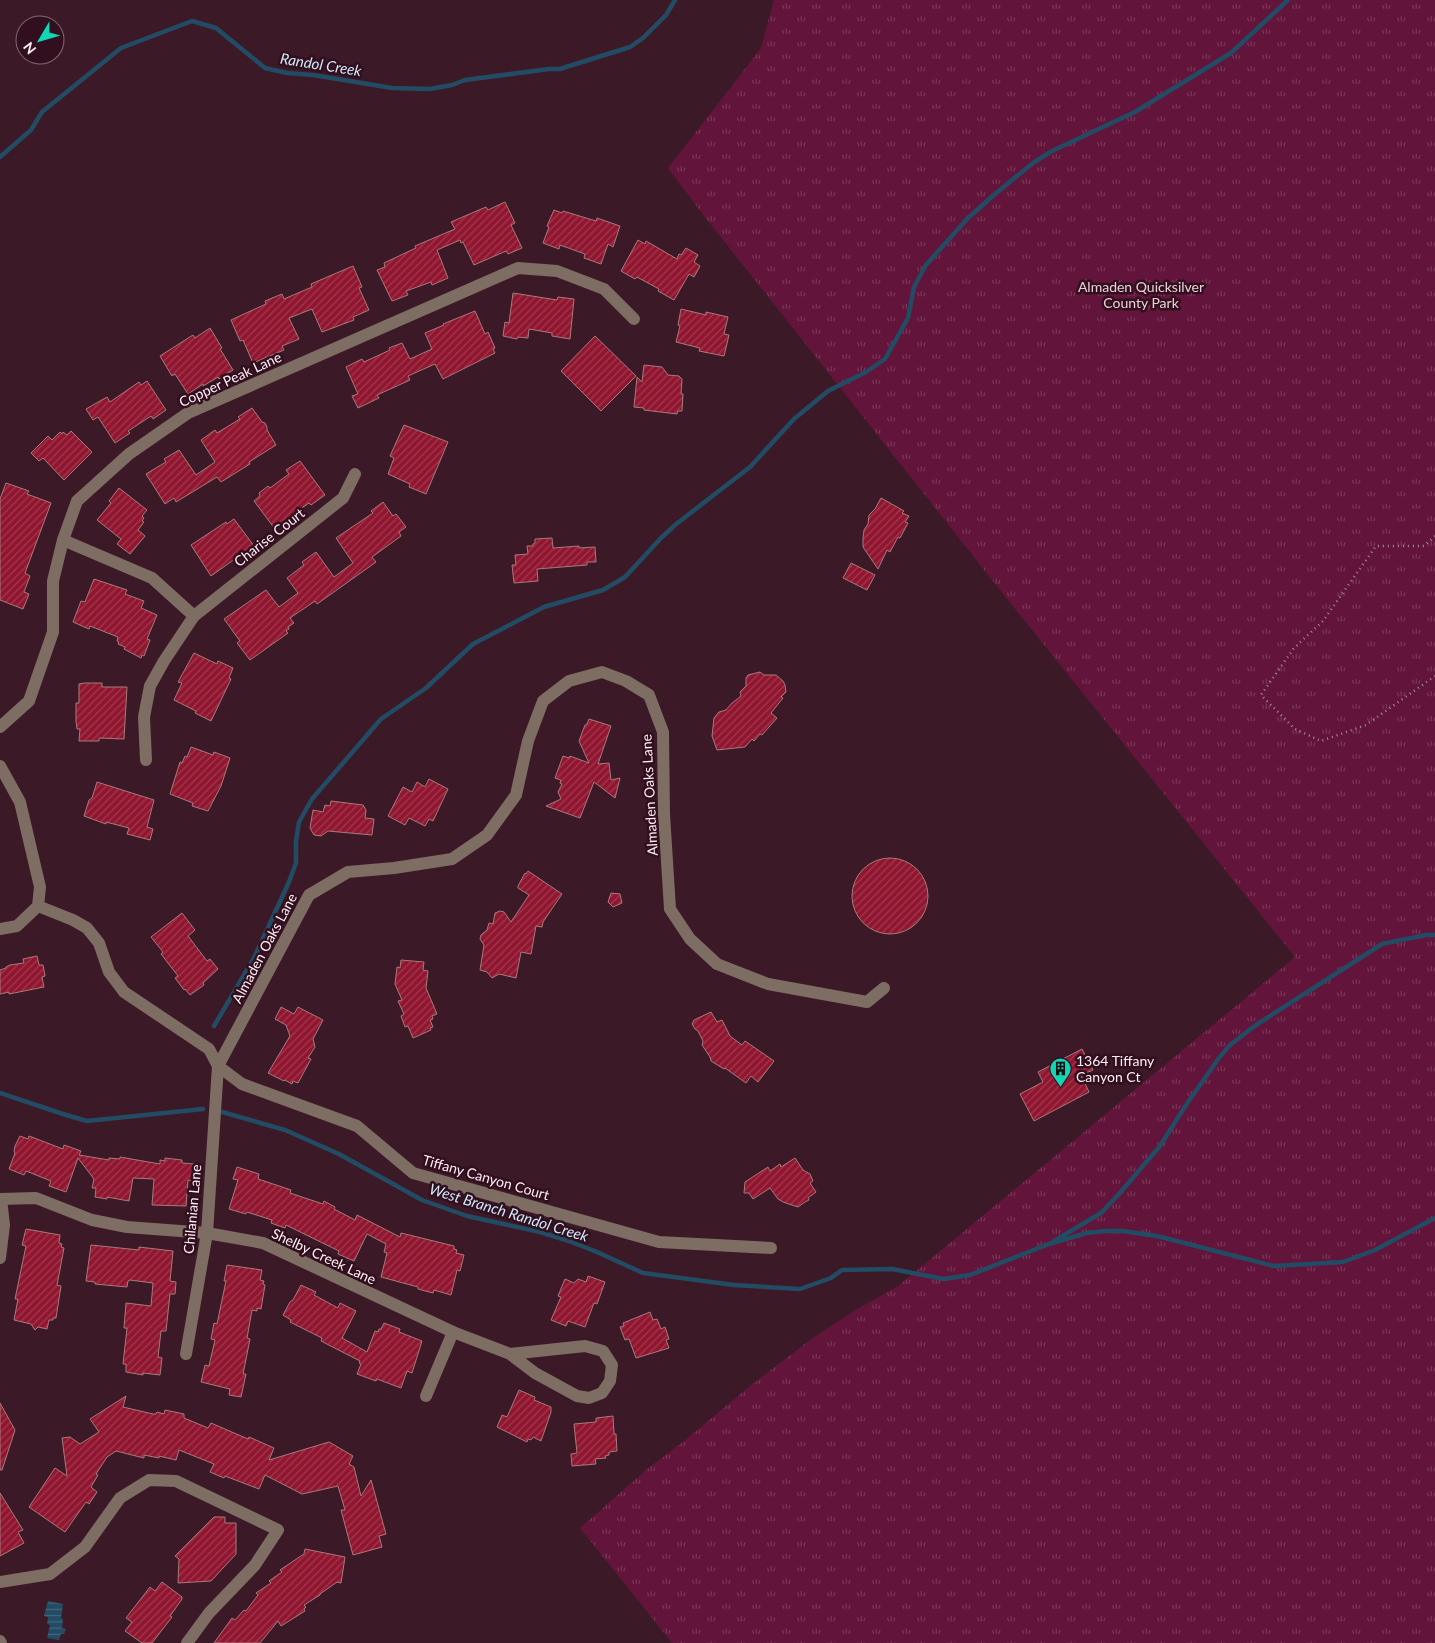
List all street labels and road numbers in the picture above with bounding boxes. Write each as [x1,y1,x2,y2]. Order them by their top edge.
street label: Copper Peak Lane [176,348,284,410]
street label: Charise Court [230,504,308,570]
street label: Almaden Oaks Lane [637,734,661,856]
street label: Almaden Oaks Lane [228,890,300,1006]
street label: Tiffany Canyon Court [421,1151,551,1203]
street label: Chilanian Lane [180,1164,204,1254]
street label: Shelby Creek Lane [269,1224,379,1288]

